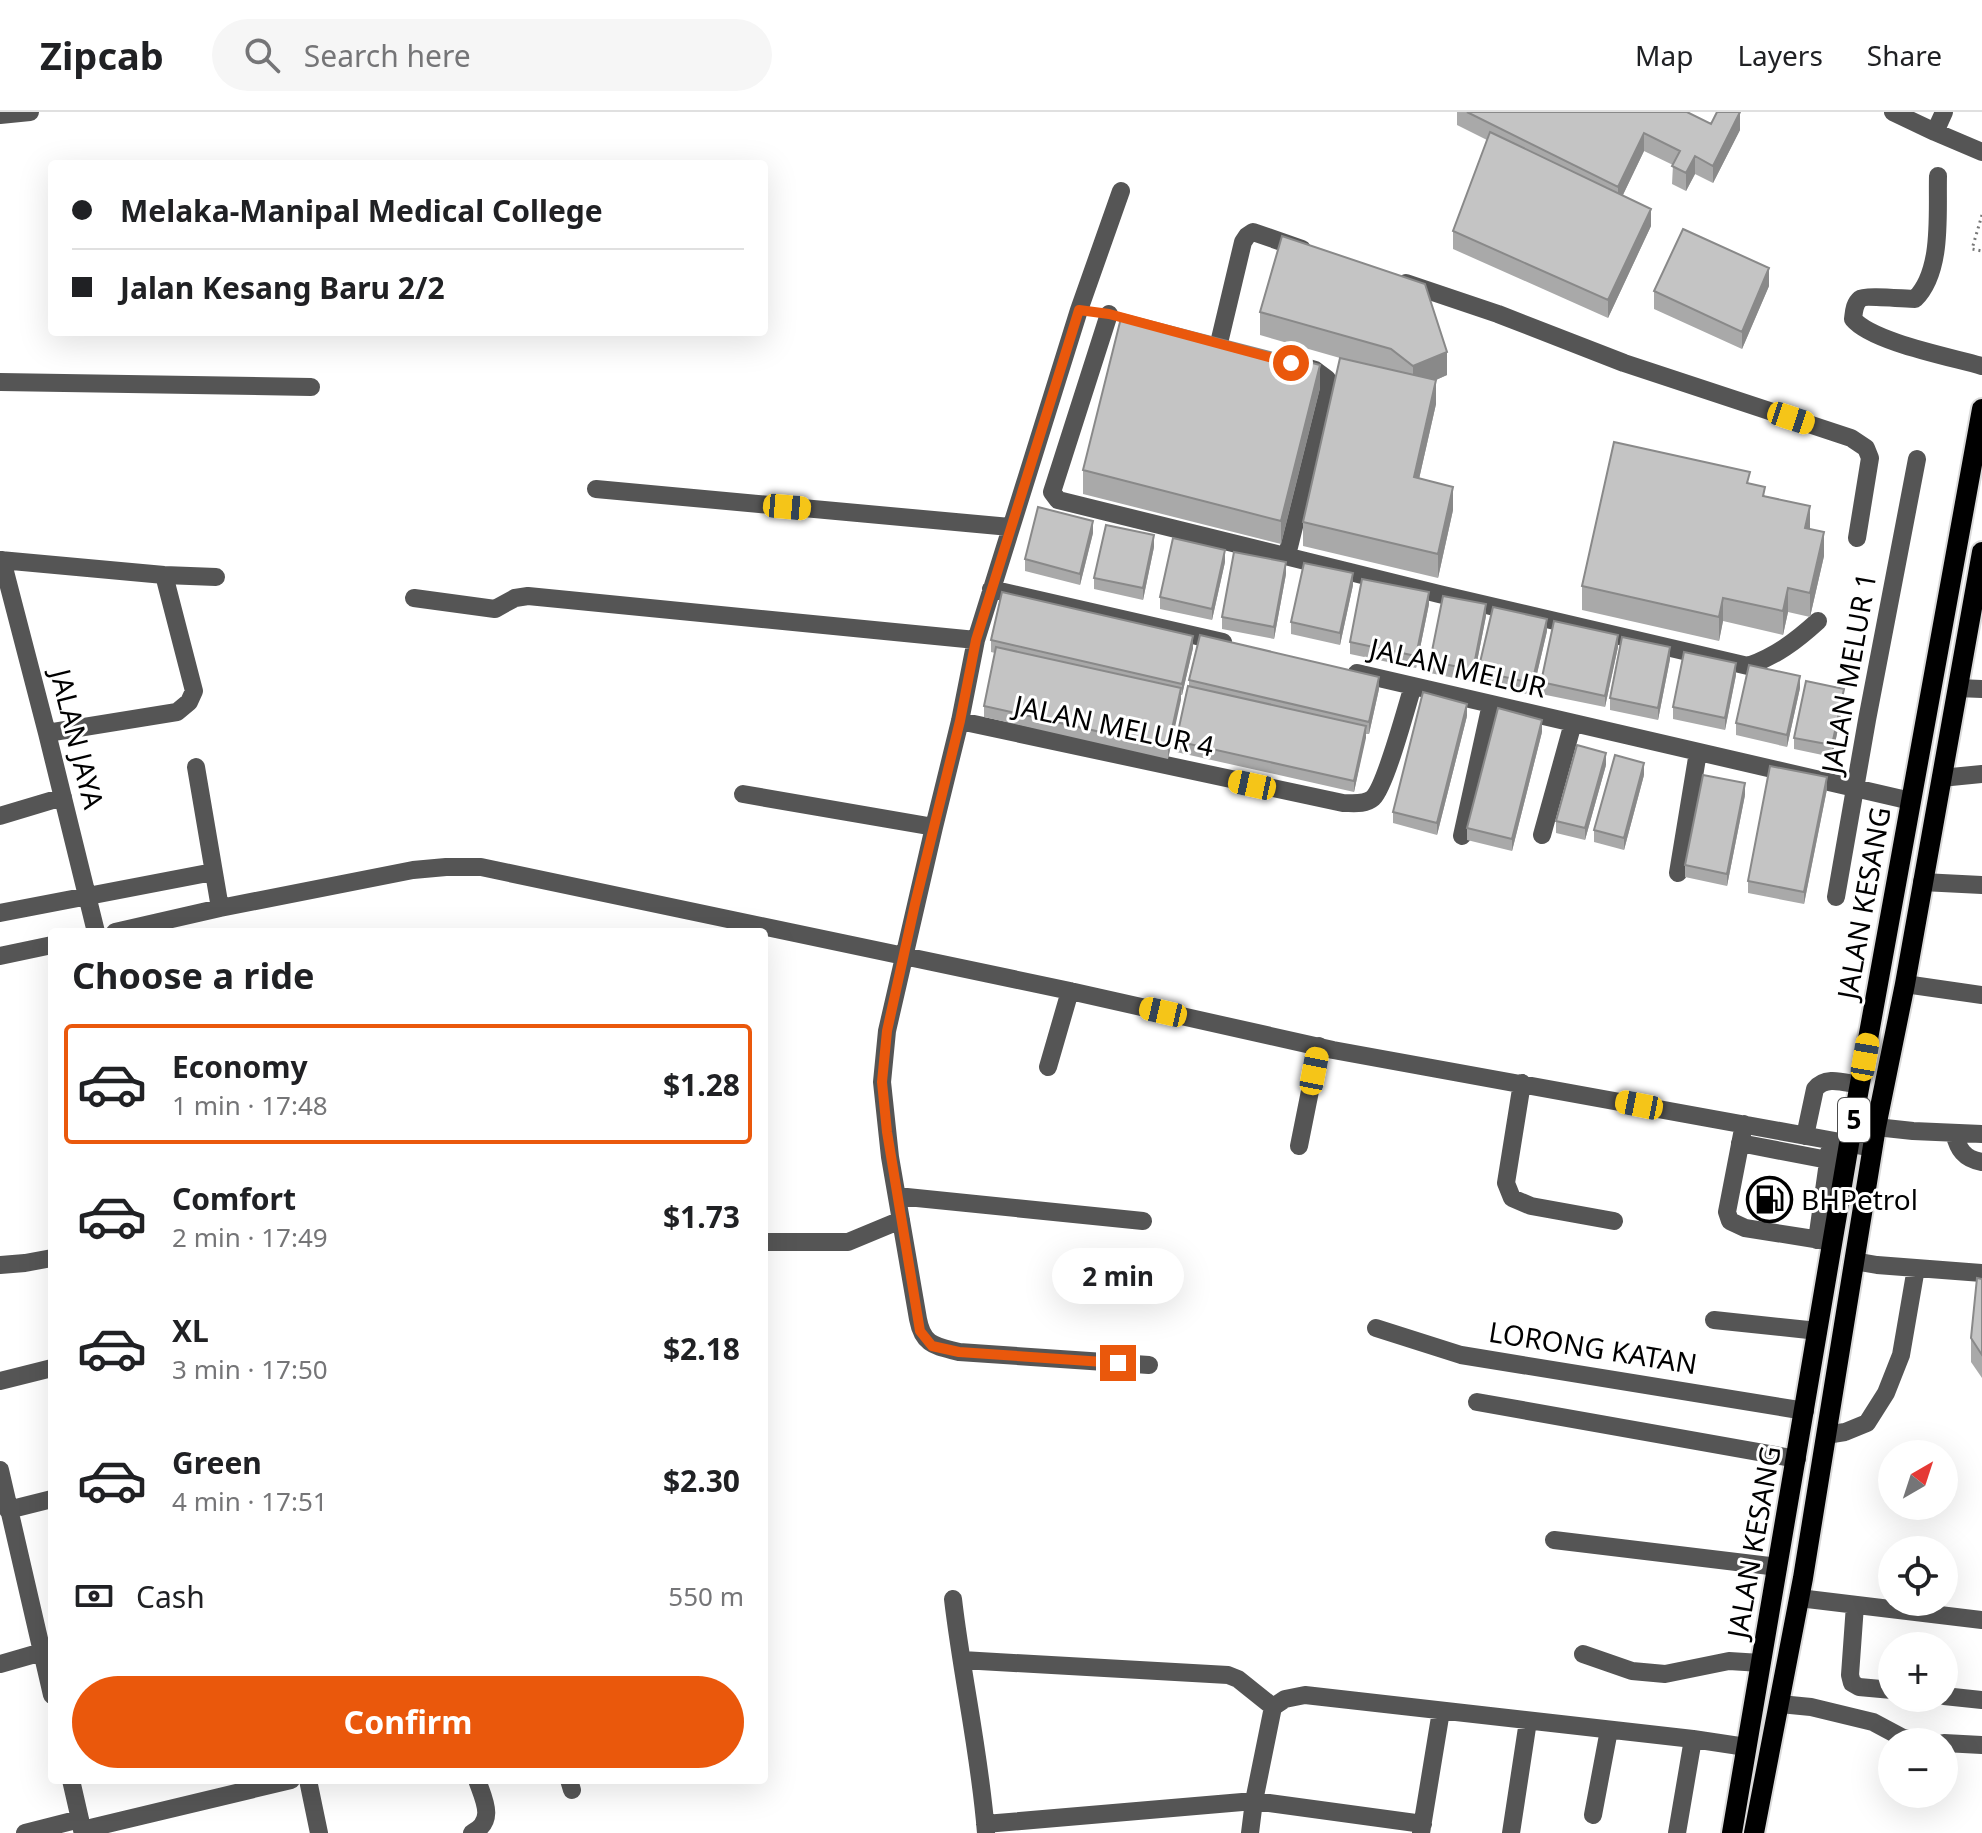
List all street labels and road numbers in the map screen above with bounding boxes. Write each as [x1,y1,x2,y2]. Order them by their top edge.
street label: JALAN MELUR 1 [1811,569,1884,779]
street label: JALAN MELUR [1363,628,1550,706]
street label: JALAN JAYA [42,662,114,813]
street label: JALAN MELUR 4 [1008,685,1218,765]
street label: JALAN KESANG [1827,804,1899,1005]
road number: 5 [1838,1098,1870,1142]
street label: LORONG KATAN [1486,1312,1700,1382]
street label: JALAN KESANG [1717,1443,1789,1644]

